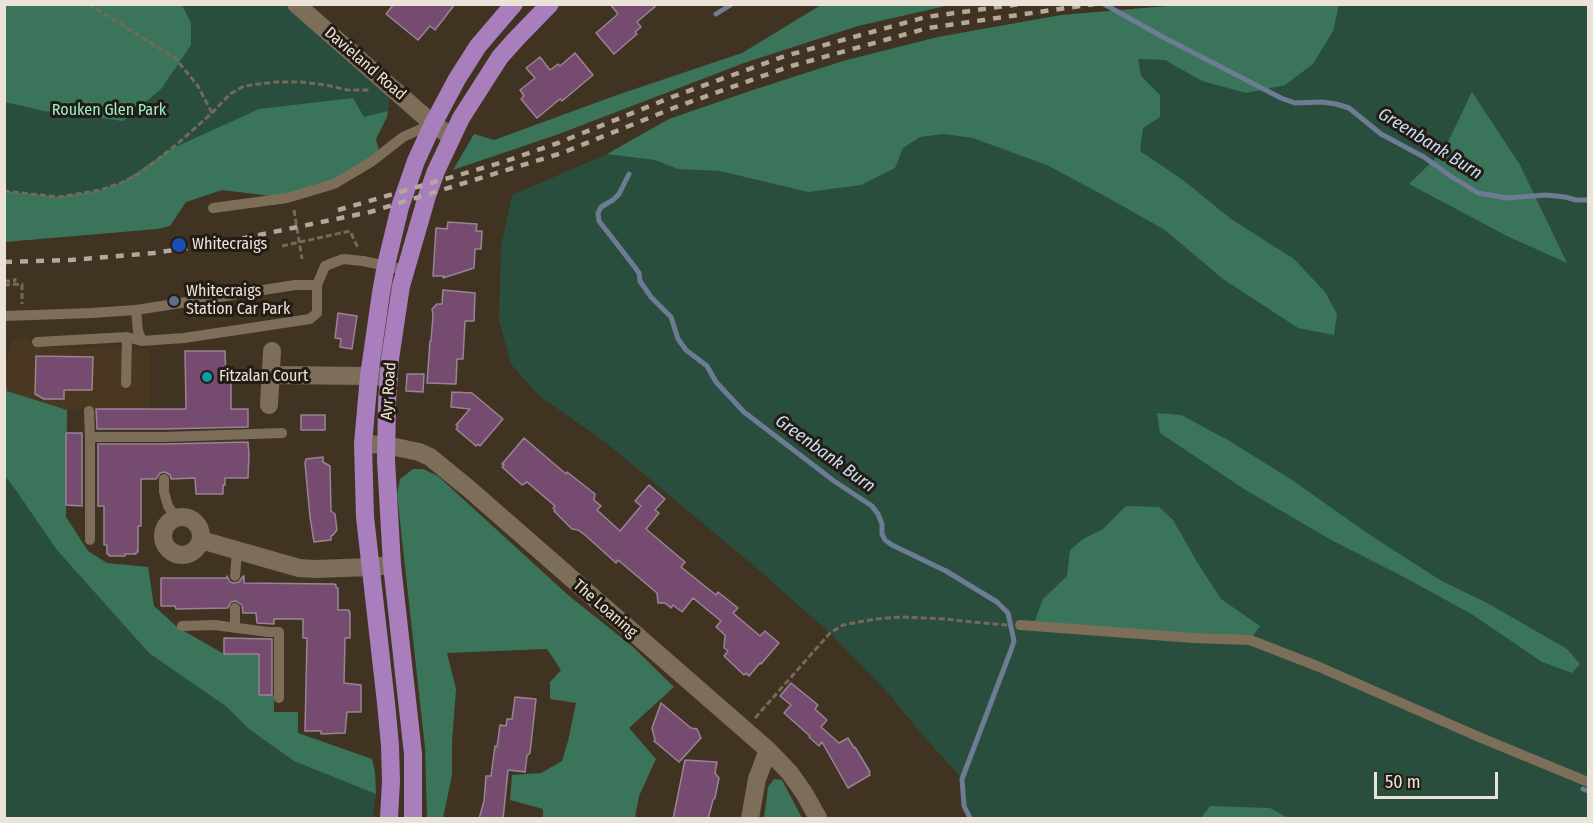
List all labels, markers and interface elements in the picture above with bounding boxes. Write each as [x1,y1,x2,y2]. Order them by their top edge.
street label: Davieland Road [320,23,410,105]
park label: Rouken Glen Park [52,101,166,121]
water label: Greenbank Burn [1374,103,1486,185]
place label: Whitecraigs [192,235,267,255]
marker: Whitecraigs [170,236,188,254]
place label: Whitecraigs Station Car Park [186,282,290,320]
marker: Whitecraigs Station Car Park [167,294,181,308]
street label: Ayr Road [377,361,401,421]
place label: Fitzalan Court [219,367,308,387]
marker: Fitzalan Court [200,370,214,384]
water label: Greenbank Burn [771,410,879,498]
street label: The Loaning [569,576,641,642]
scale bar [1377,760,1502,798]
text: 50 m [1385,771,1421,793]

